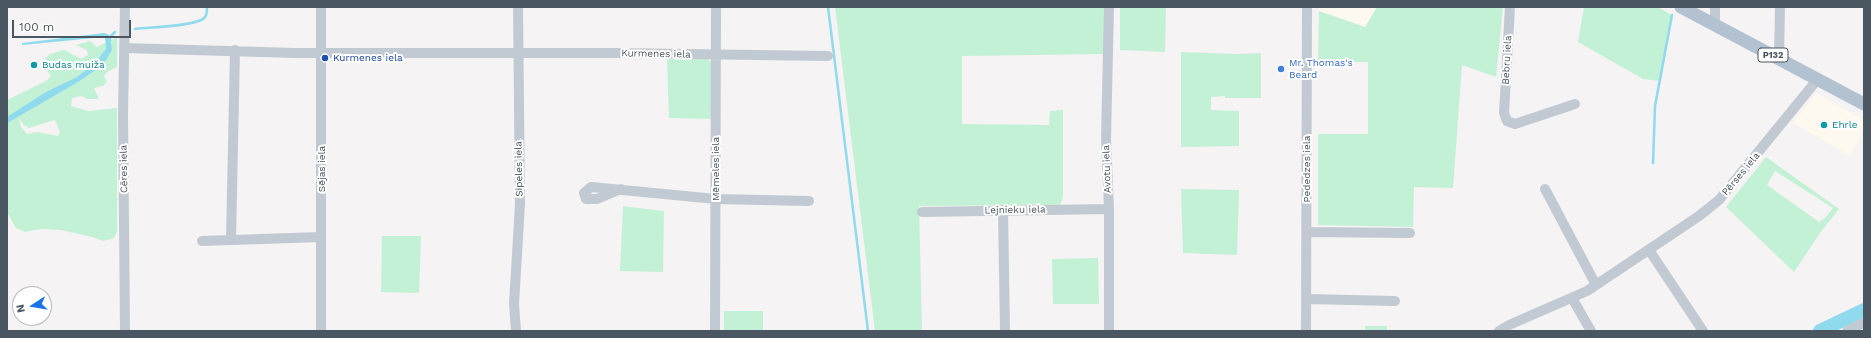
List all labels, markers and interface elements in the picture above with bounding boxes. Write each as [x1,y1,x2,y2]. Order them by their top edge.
scale bar [14,12,133,38]
text: 100 m [19,20,54,34]
street label: Bebru iela [1500,35,1514,85]
street label: Kurmenes iela [621,47,691,61]
road number: P132 [1758,48,1788,62]
place label: Kurmenes iela [333,52,403,64]
marker: Kurmenes iela [320,53,330,63]
place label: Mr. Thomas's Beard [1289,57,1353,80]
place label: Budas muiža [42,59,105,71]
marker: Budas muiža [29,60,39,70]
marker: Mr. Thomas's Beard [1276,64,1286,74]
place label: Ehrle [1832,119,1857,131]
marker: Ehrle [1819,120,1829,130]
street label: Pededzes iela [1301,136,1313,202]
street label: Mēmeles iela [710,137,722,201]
street label: Sīpeles iela [513,141,525,197]
street label: Cēres iela [118,145,130,193]
street label: Avotu iela [1100,145,1114,193]
street label: Sējas iela [316,146,328,192]
street label: Pērses iela [1720,150,1762,198]
street label: Lejnieku iela [984,203,1046,217]
north arrow [12,286,52,326]
text: N [14,303,28,314]

